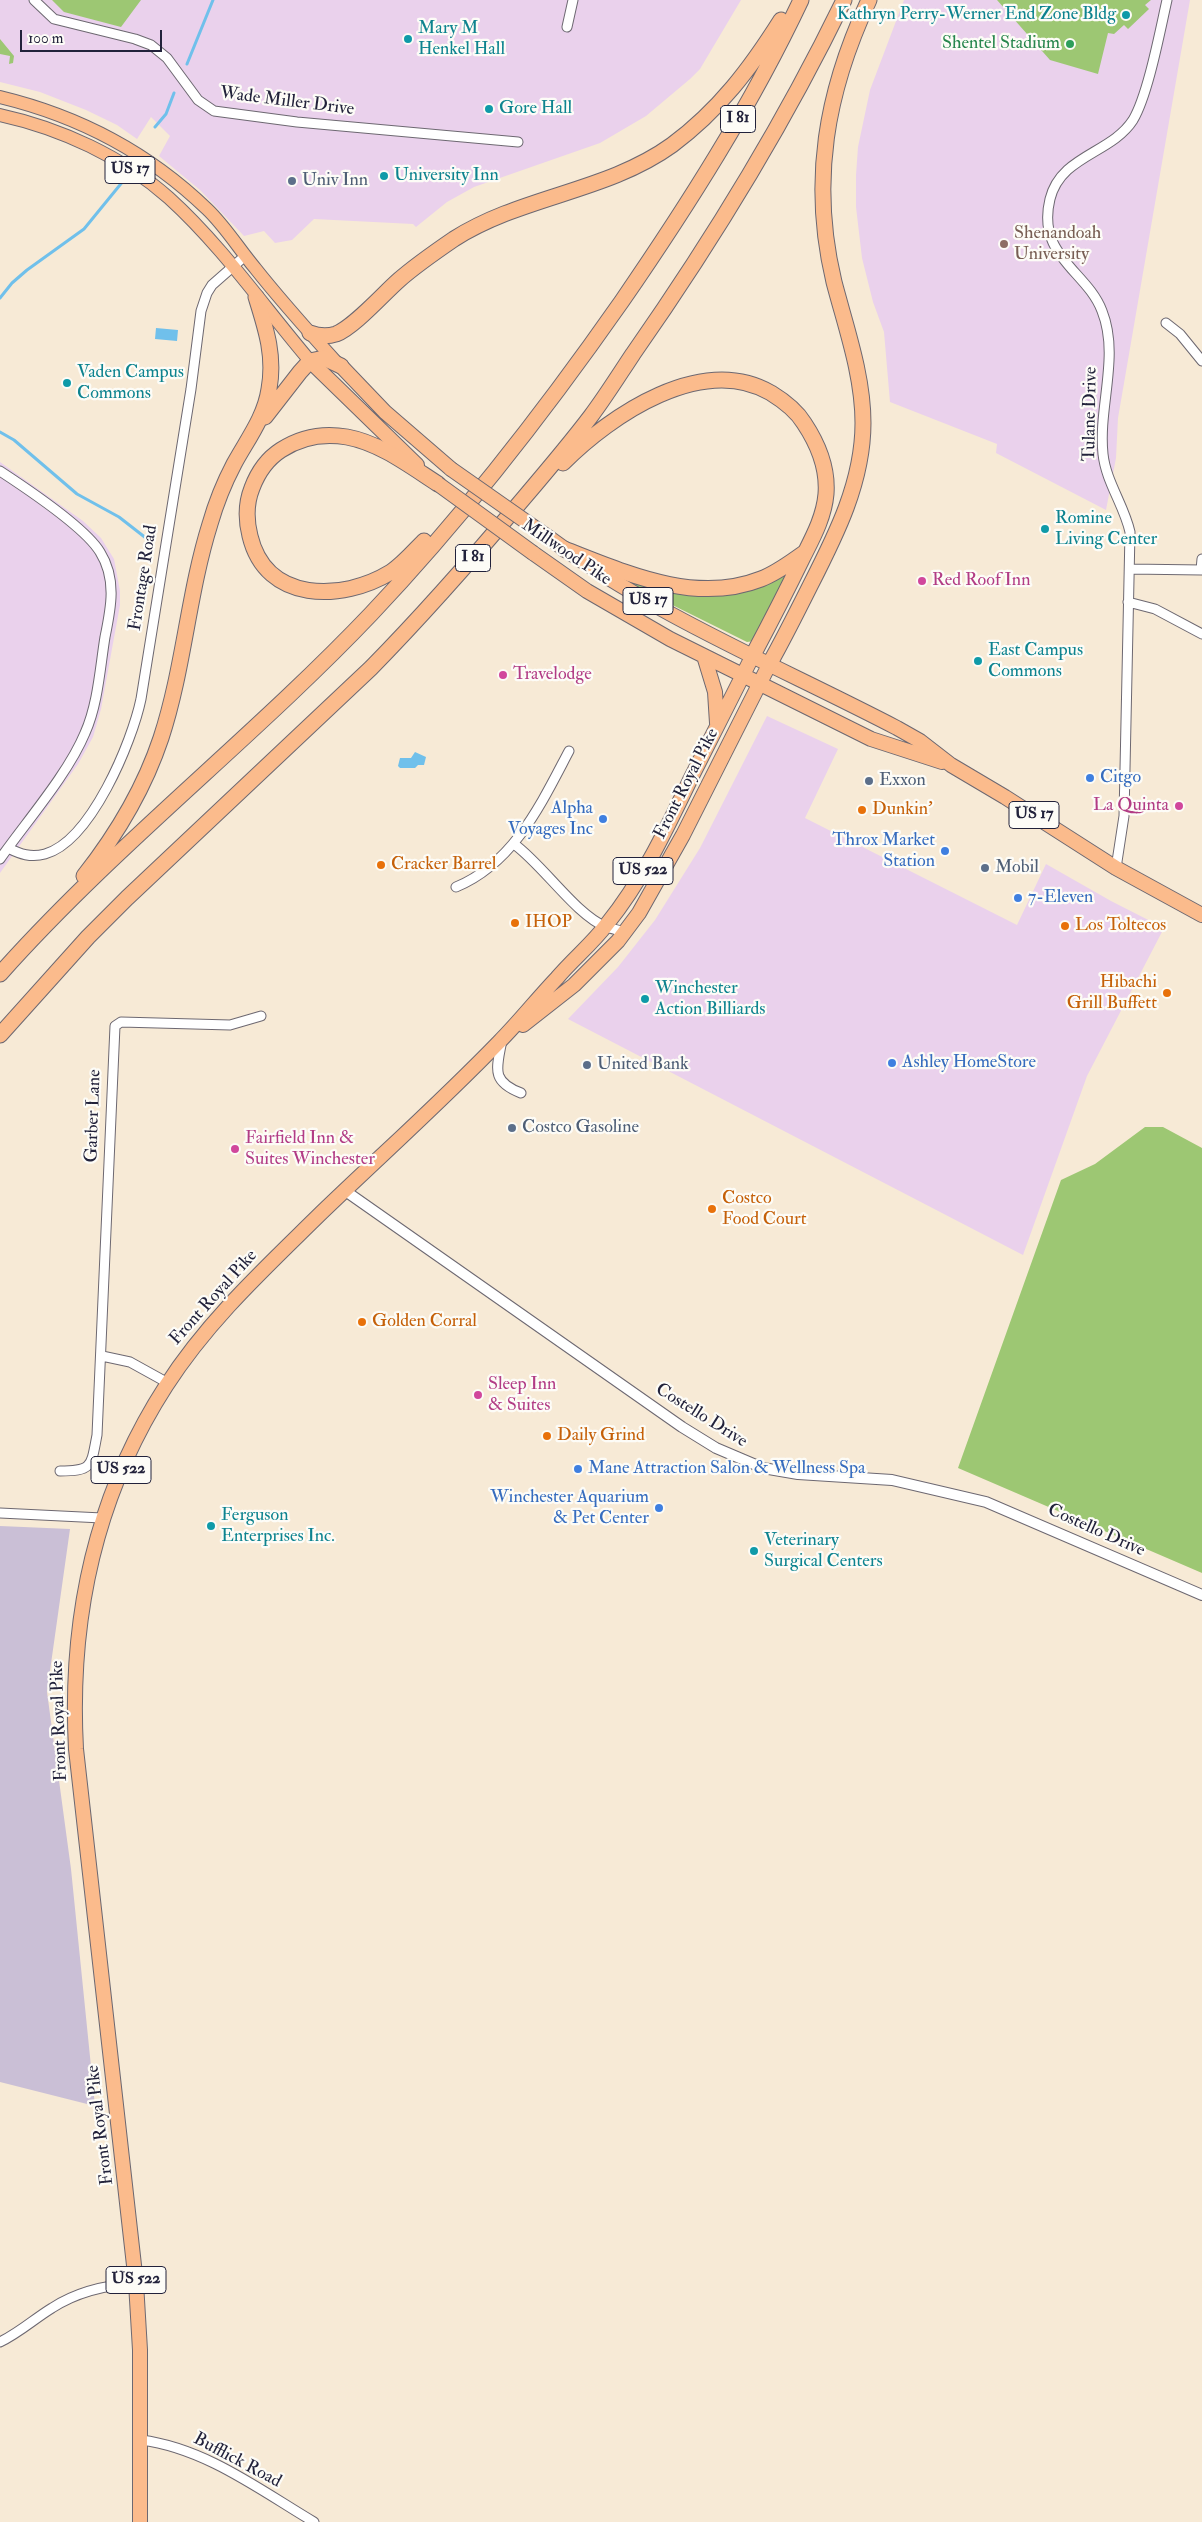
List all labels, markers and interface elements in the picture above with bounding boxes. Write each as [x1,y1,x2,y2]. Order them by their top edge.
place label: Kathryn Perry-Werner End Zone Bldg [837,4,1116,26]
marker: Kathryn Perry-Werner End Zone Bldg [1120,9,1132,21]
place label: Mary M Henkel Hall [418,18,505,60]
scale bar [22,20,165,52]
text: 100 m [28,29,63,48]
marker: Mary M Henkel Hall [402,33,414,45]
place label: Shentel Stadium [942,33,1060,55]
marker: Shentel Stadium [1064,38,1076,50]
street label: Wade Miller Drive [219,83,355,121]
place label: Gore Hall [499,98,572,120]
marker: Gore Hall [483,103,495,115]
road number: I 81 [720,106,756,132]
road number: US 17 [105,156,155,184]
place label: University Inn [394,165,499,187]
place label: Univ Inn [302,170,368,192]
marker: University Inn [378,170,390,182]
marker: Univ Inn [286,175,298,187]
place label: Shenandoah University [1014,223,1101,266]
marker: Shenandoah University [998,238,1010,250]
place label: Vaden Campus Commons [77,362,184,404]
street label: Tulane Drive [1079,367,1103,461]
marker: Vaden Campus Commons [61,377,73,389]
place label: Romine Living Center [1055,508,1157,550]
street label: Millwood Pike [517,515,615,591]
marker: Romine Living Center [1039,523,1051,535]
street label: Frontage Road [125,524,163,632]
road number: I 81 [456,544,490,572]
place label: Red Roof Inn [932,570,1030,592]
marker: Red Roof Inn [916,575,928,587]
road number: US 17 [623,588,673,614]
place label: East Campus Commons [988,640,1083,682]
marker: East Campus Commons [972,655,984,667]
place label: Travelodge [513,664,592,686]
marker: Travelodge [497,669,509,681]
street label: Front Royal Pike [650,725,724,843]
place label: Citgo [1100,767,1141,789]
place label: Exxon [879,770,926,792]
marker: Citgo [1084,772,1096,784]
marker: Exxon [863,775,875,787]
place label: La Quinta [1093,795,1169,817]
place label: Alpha Voyages Inc [508,798,593,841]
place label: Dunkin' [872,799,933,821]
marker: La Quinta [1173,800,1185,812]
road number: US 17 [1009,802,1059,828]
marker: Dunkin' [856,804,868,816]
marker: Alpha Voyages Inc [597,813,609,825]
place label: Throx Market Station [832,830,935,872]
marker: Throx Market Station [939,845,951,857]
place label: Cracker Barrel [391,854,496,876]
place label: Mobil [995,857,1039,879]
road number: US 522 [613,858,673,884]
marker: Cracker Barrel [375,859,387,871]
marker: Mobil [979,862,991,874]
place label: 7-Eleven [1028,887,1093,909]
marker: 7-Eleven [1012,892,1024,904]
place label: IHOP [525,912,572,934]
place label: Los Toltecos [1075,915,1166,937]
marker: IHOP [509,917,521,929]
marker: Los Toltecos [1059,920,1071,932]
place label: Hibachi Grill Buffett [1067,972,1157,1014]
place label: Winchester Action Billiards [655,978,766,1021]
marker: Hibachi Grill Buffett [1161,987,1173,999]
marker: Winchester Action Billiards [639,993,651,1005]
place label: Ashley HomeStore [902,1052,1036,1074]
place label: United Bank [597,1054,689,1076]
marker: Ashley HomeStore [886,1057,898,1069]
marker: United Bank [581,1059,593,1071]
street label: Garber Lane [82,1069,106,1163]
place label: Costco Gasoline [522,1117,639,1139]
marker: Costco Gasoline [506,1122,518,1134]
place label: Fairfield Inn & Suites Winchester [245,1128,375,1170]
marker: Fairfield Inn & Suites Winchester [229,1143,241,1155]
place label: Costco Food Court [722,1188,807,1230]
marker: Costco Food Court [706,1203,718,1215]
street label: Front Royal Pike [165,1246,263,1350]
place label: Golden Corral [372,1311,477,1333]
marker: Golden Corral [356,1316,368,1328]
place label: Sleep Inn & Suites [488,1374,556,1416]
street label: Costello Drive [651,1379,751,1453]
marker: Sleep Inn & Suites [472,1389,484,1401]
place label: Daily Grind [557,1425,645,1447]
marker: Daily Grind [541,1430,553,1442]
road number: US 522 [91,1456,151,1484]
place label: Mane Attraction Salon & Wellness Spa [588,1458,865,1480]
marker: Mane Attraction Salon & Wellness Spa [572,1463,584,1475]
place label: Winchester Aquarium & Pet Center [490,1487,649,1530]
street label: Costello Drive [1044,1500,1148,1562]
marker: Winchester Aquarium & Pet Center [653,1502,665,1514]
place label: Ferguson Enterprises Inc. [221,1505,335,1548]
marker: Ferguson Enterprises Inc. [205,1520,217,1532]
place label: Veterinary Surgical Centers [764,1530,883,1572]
marker: Veterinary Surgical Centers [748,1545,760,1557]
street label: Front Royal Pike [47,1660,73,1782]
street label: Front Royal Pike [83,2064,119,2186]
road number: US 522 [106,2266,166,2294]
street label: Bufflick Road [189,2429,285,2493]

